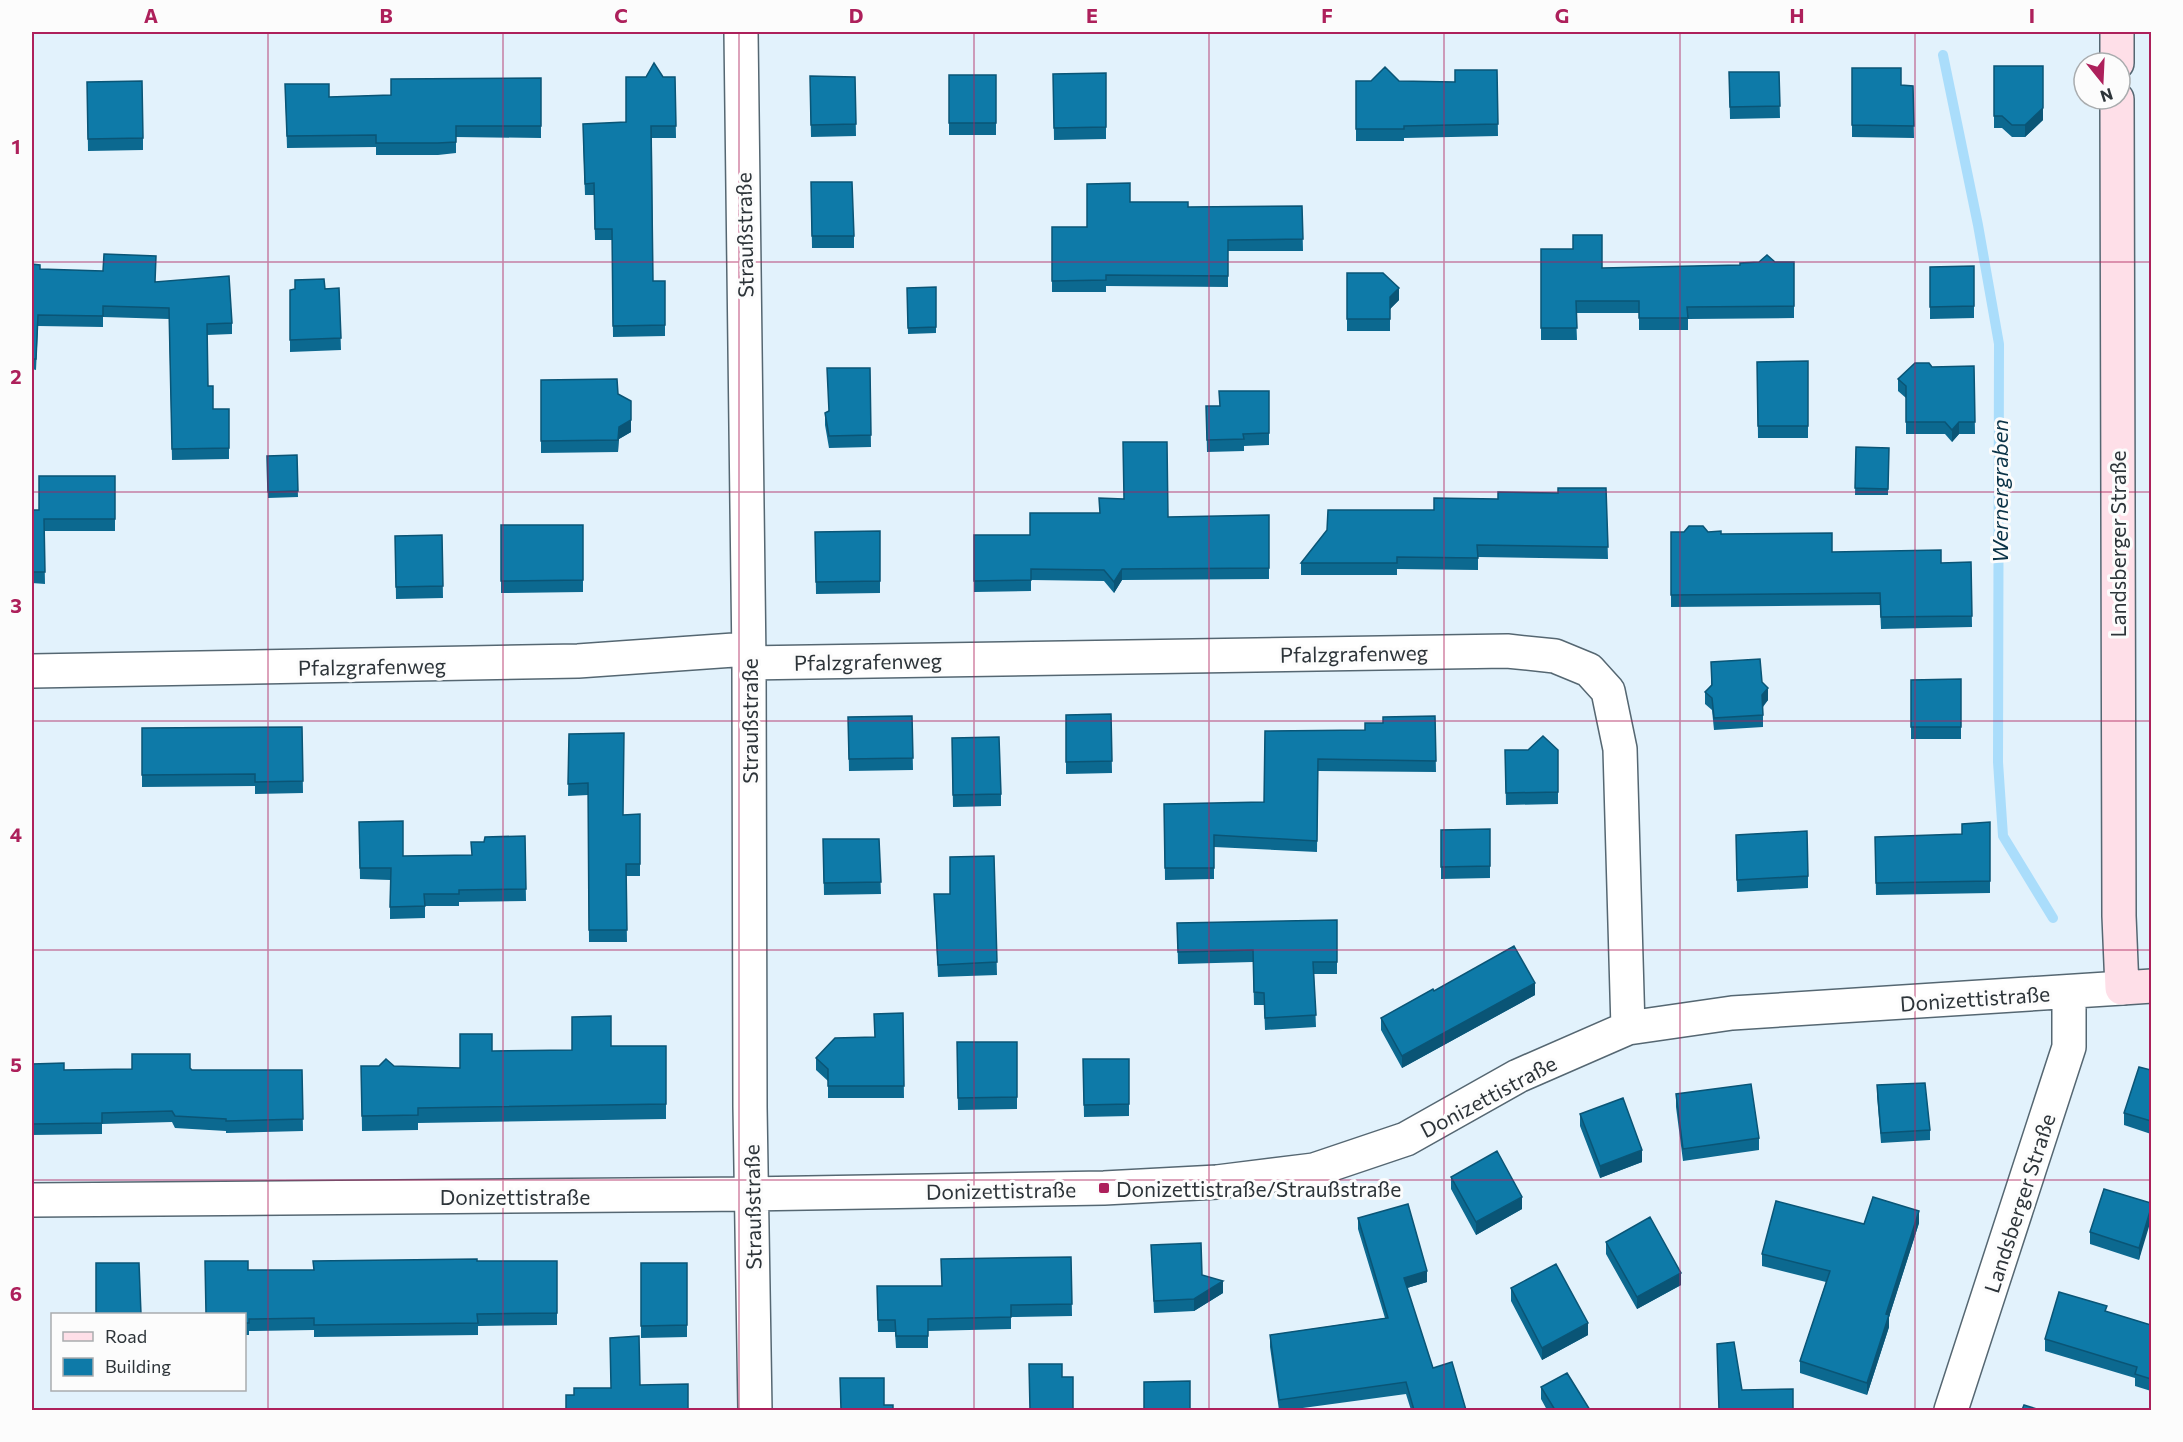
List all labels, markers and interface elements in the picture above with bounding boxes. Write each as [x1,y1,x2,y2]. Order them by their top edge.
text: A [144,3,158,27]
text: B [379,3,393,27]
text: C [614,3,628,27]
text: D [849,3,863,27]
text: E [1086,3,1098,27]
text: F [1321,3,1333,27]
text: G [1555,3,1569,27]
text: H [1790,3,1805,27]
text: I [2029,3,2035,27]
north arrow [2072,51,2132,111]
text: N [2098,85,2115,107]
text: 1 [11,134,21,158]
street label: Straußstraße [730,172,758,298]
text: 2 [10,364,22,388]
water label: Wernergraben [1986,419,2013,563]
street label: Landsberger Straße [2105,451,2130,637]
text: 3 [10,593,22,617]
street label: Pfalzgrafenweg [1280,639,1428,667]
street label: Pfalzgrafenweg [794,647,942,675]
street label: Pfalzgrafenweg [298,652,446,680]
street label: Straußstraße [737,658,762,784]
text: 4 [10,822,22,846]
street label: Donizettistraße [1899,980,2051,1016]
street label: Donizettistraße [1416,1050,1560,1142]
text: 5 [10,1052,22,1076]
street label: Landsberger Straße [1978,1110,2060,1296]
street label: Straußstraße [738,1144,766,1270]
street label: Donizettistraße [926,1176,1076,1204]
place label: Donizettistraße/Straußstraße [1116,1176,1401,1201]
marker: Donizettistraße/Straußstraße [1097,1181,1111,1195]
street label: Donizettistraße [440,1184,590,1209]
text: 6 [10,1281,22,1305]
legend [51,1313,246,1391]
text: Road [105,1325,147,1347]
text: Building [105,1355,171,1377]

